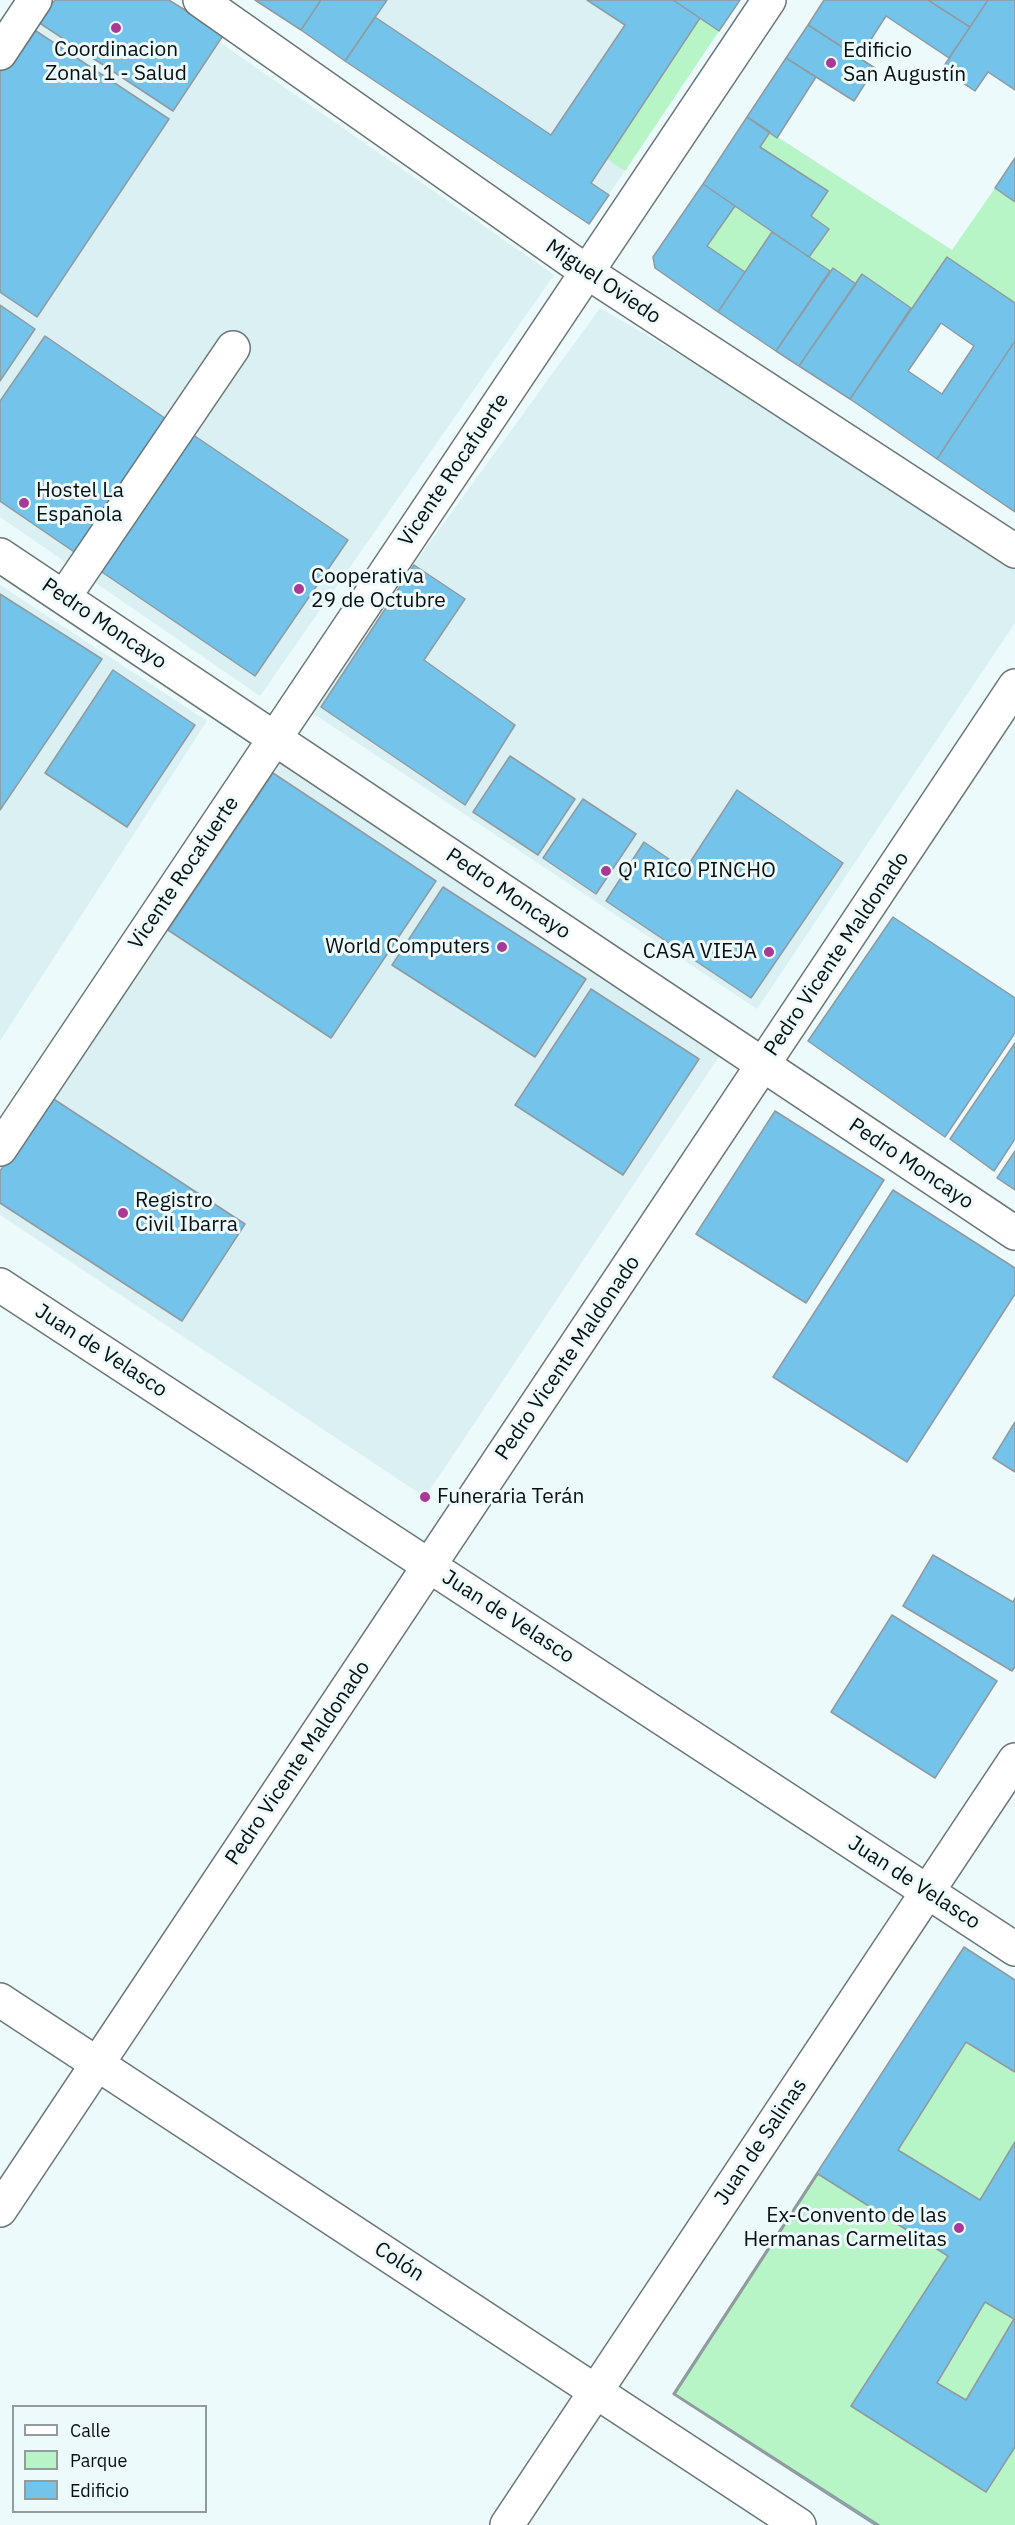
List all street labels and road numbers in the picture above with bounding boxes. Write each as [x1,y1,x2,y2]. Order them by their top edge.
street label: Miguel Oviedo [541,234,665,330]
street label: Vicente Rocafuerte [393,389,515,551]
street label: Pedro Moncayo [37,573,171,675]
street label: Vicente Rocafuerte [123,792,245,954]
street label: Pedro Moncayo [441,843,575,945]
street label: Pedro Vicente Maldonado [759,847,915,1061]
street label: Pedro Moncayo [844,1113,978,1215]
street label: Pedro Vicente Maldonado [490,1251,646,1465]
street label: Juan de Velasco [30,1299,172,1403]
street label: Juan de Velasco [437,1565,579,1669]
street label: Pedro Vicente Maldonado [220,1656,376,1870]
street label: Juan de Velasco [843,1831,985,1935]
street label: Juan de Salinas [709,2074,813,2210]
street label: Colón [369,2237,429,2287]

